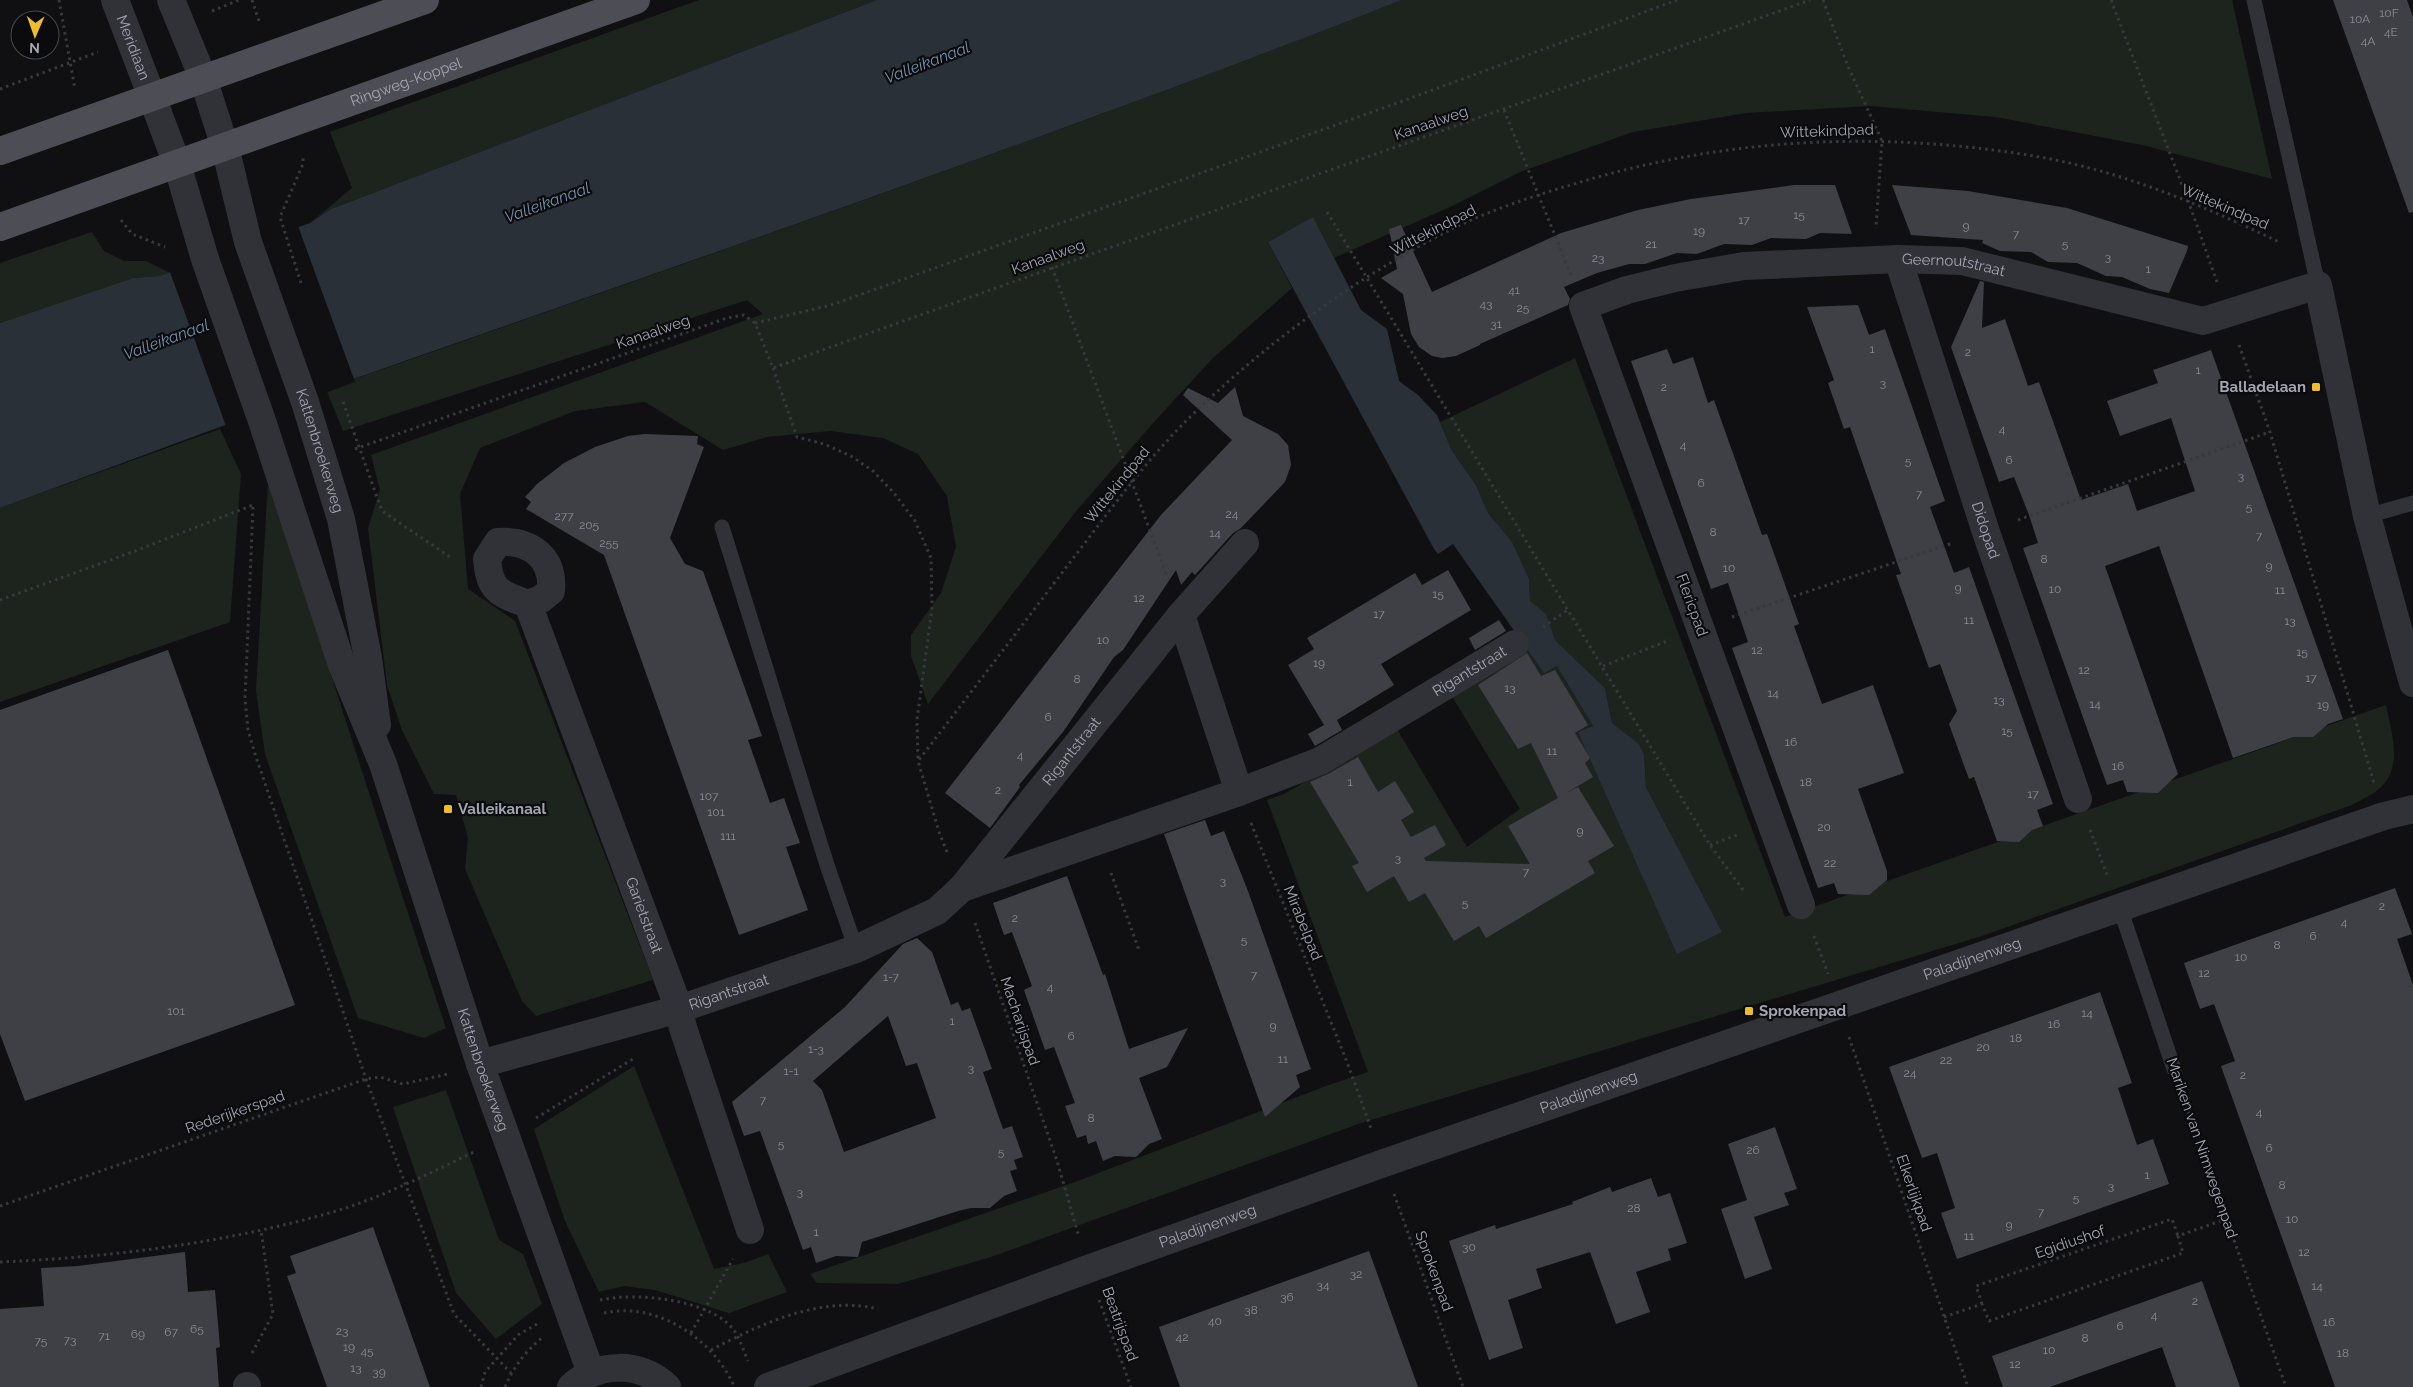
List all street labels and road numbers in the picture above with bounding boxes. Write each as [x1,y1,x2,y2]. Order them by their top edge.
street label: Meridiaan [113,13,154,83]
street label: Ringweg-Koppel [348,54,465,110]
street label: Kanaalweg [1392,102,1470,144]
street label: Wittekindpad [1780,120,1874,142]
street label: Wittekindpad [2178,180,2272,234]
street label: Wittekindpad [1387,201,1479,259]
street label: Kanaalweg [1009,235,1087,279]
street label: Geernoutstraat [1902,250,2007,280]
street label: Kanaalweg [614,311,692,353]
street label: Kattenbroekerweg [292,386,348,515]
street label: Wittekindpad [1081,443,1153,527]
street label: Didopad [1968,499,2004,561]
street label: Flericpad [1672,571,1712,639]
street label: Rigantstraat [1429,642,1510,700]
street label: Rigantstraat [1039,713,1105,789]
street label: Garietstraat [622,875,666,956]
street label: Mirabelpad [1280,883,1326,963]
street label: Paladijnenweg [1921,934,2023,984]
street label: Rigantstraat [687,970,771,1014]
street label: Macharijspad [996,974,1044,1068]
street label: Kattenbroekerweg [454,1006,512,1134]
street label: Mariken van Nimwegenpad [2163,1055,2241,1241]
street label: Paladijnenweg [1537,1067,1640,1117]
street label: Rederijkerspad [183,1087,287,1137]
street label: Elkerlijkpad [1892,1152,1936,1234]
street label: Paladijnenweg [1157,1201,1259,1252]
street label: Egidiushof [2033,1221,2108,1262]
street label: Sprokenpad [1411,1228,1457,1314]
street label: Beatrijspad [1098,1284,1142,1364]

